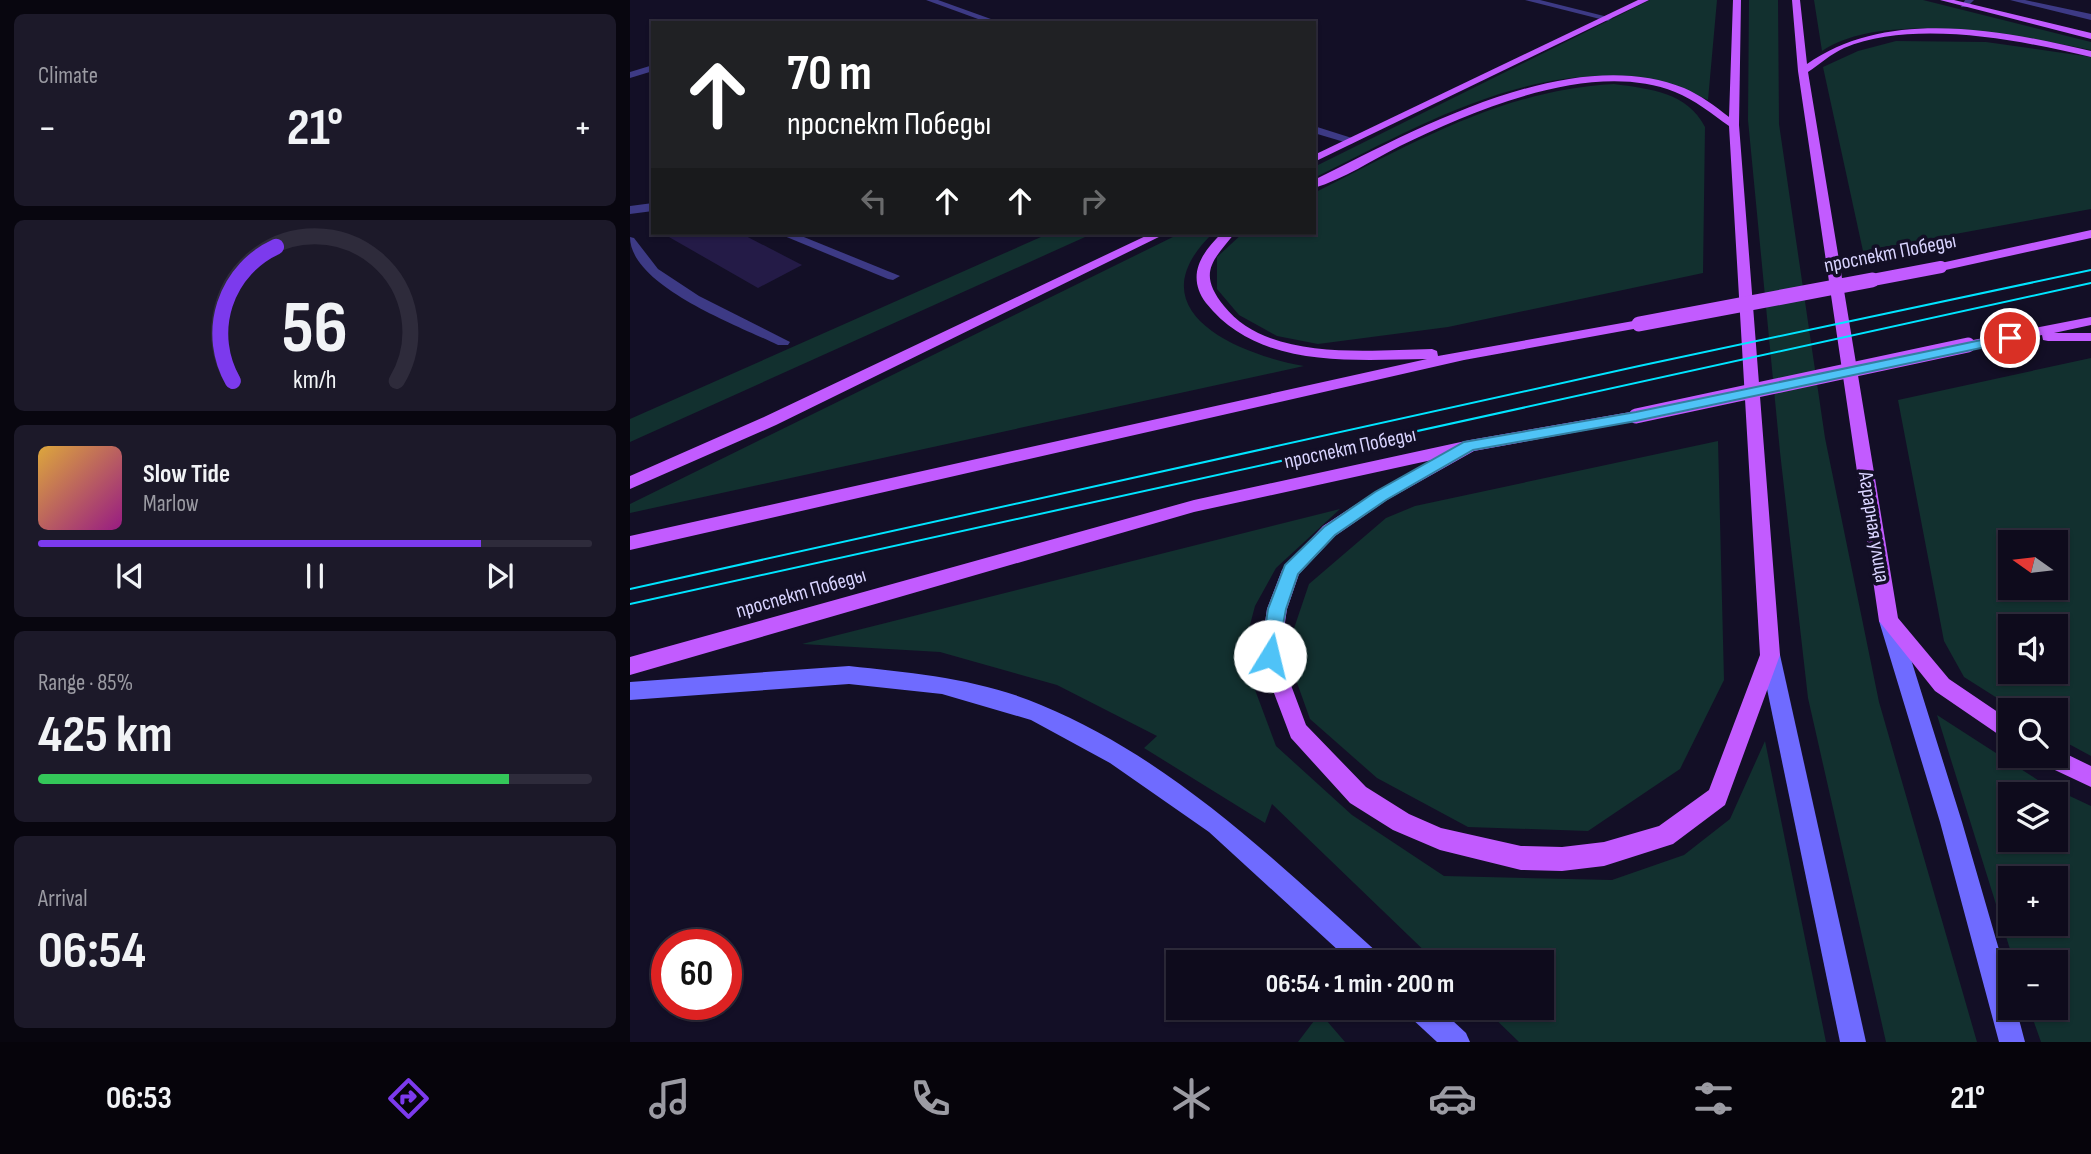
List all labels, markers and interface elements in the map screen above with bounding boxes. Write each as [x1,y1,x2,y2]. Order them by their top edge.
text: 70 m [787,45,872,104]
icon: ahead [672,49,763,140]
text: Climate [38,62,98,90]
text: 21° [287,97,343,160]
text: проспект Победы [787,105,991,144]
text: − [38,106,57,151]
text: + [573,106,592,151]
icon: left [855,182,893,220]
icon: ahead [928,182,966,220]
icon: ahead [1001,182,1039,220]
icon: right [1074,182,1112,220]
street label: проспект Победы [1822,228,1958,278]
text: 56 [282,286,348,374]
pin [1980,308,2040,368]
icon: arrive [1991,319,2029,357]
text: km/h [293,365,337,396]
street label: проспект Победы [1282,422,1418,474]
text: Slow Tide [143,459,230,490]
street label: Аграрная улица [1853,469,1895,584]
text: Marlow [143,490,199,518]
north arrow [1998,530,2068,600]
map controls [1998,530,2068,1020]
icon: previous [111,557,149,595]
icon: pause [296,557,334,595]
icon: next [481,557,519,595]
street label: проспект Победы [733,563,869,623]
button: sound [1998,614,2068,684]
position arrow [1233,619,1307,693]
text: Range · 85% [38,669,133,697]
button: search [1998,698,2068,768]
text: 425 km [38,704,172,767]
button: layers [1998,782,2068,852]
button: + [1998,866,2068,936]
text: Arrival [38,885,87,913]
text: 06:54 [38,920,146,983]
speed limit sign: 60 [651,929,742,1020]
button: − [1998,950,2068,1020]
text: 06:54 · 1 min · 200 m [1266,969,1454,1000]
icon: directions [384,1074,433,1123]
icon: music [645,1074,694,1123]
icon: phone [906,1074,955,1123]
icon: climate [1167,1074,1216,1123]
icon: car [1428,1074,1477,1123]
icon: filters [1689,1074,1738,1123]
text: 06:53 [106,1079,172,1118]
text: 21° [1950,1079,1985,1118]

